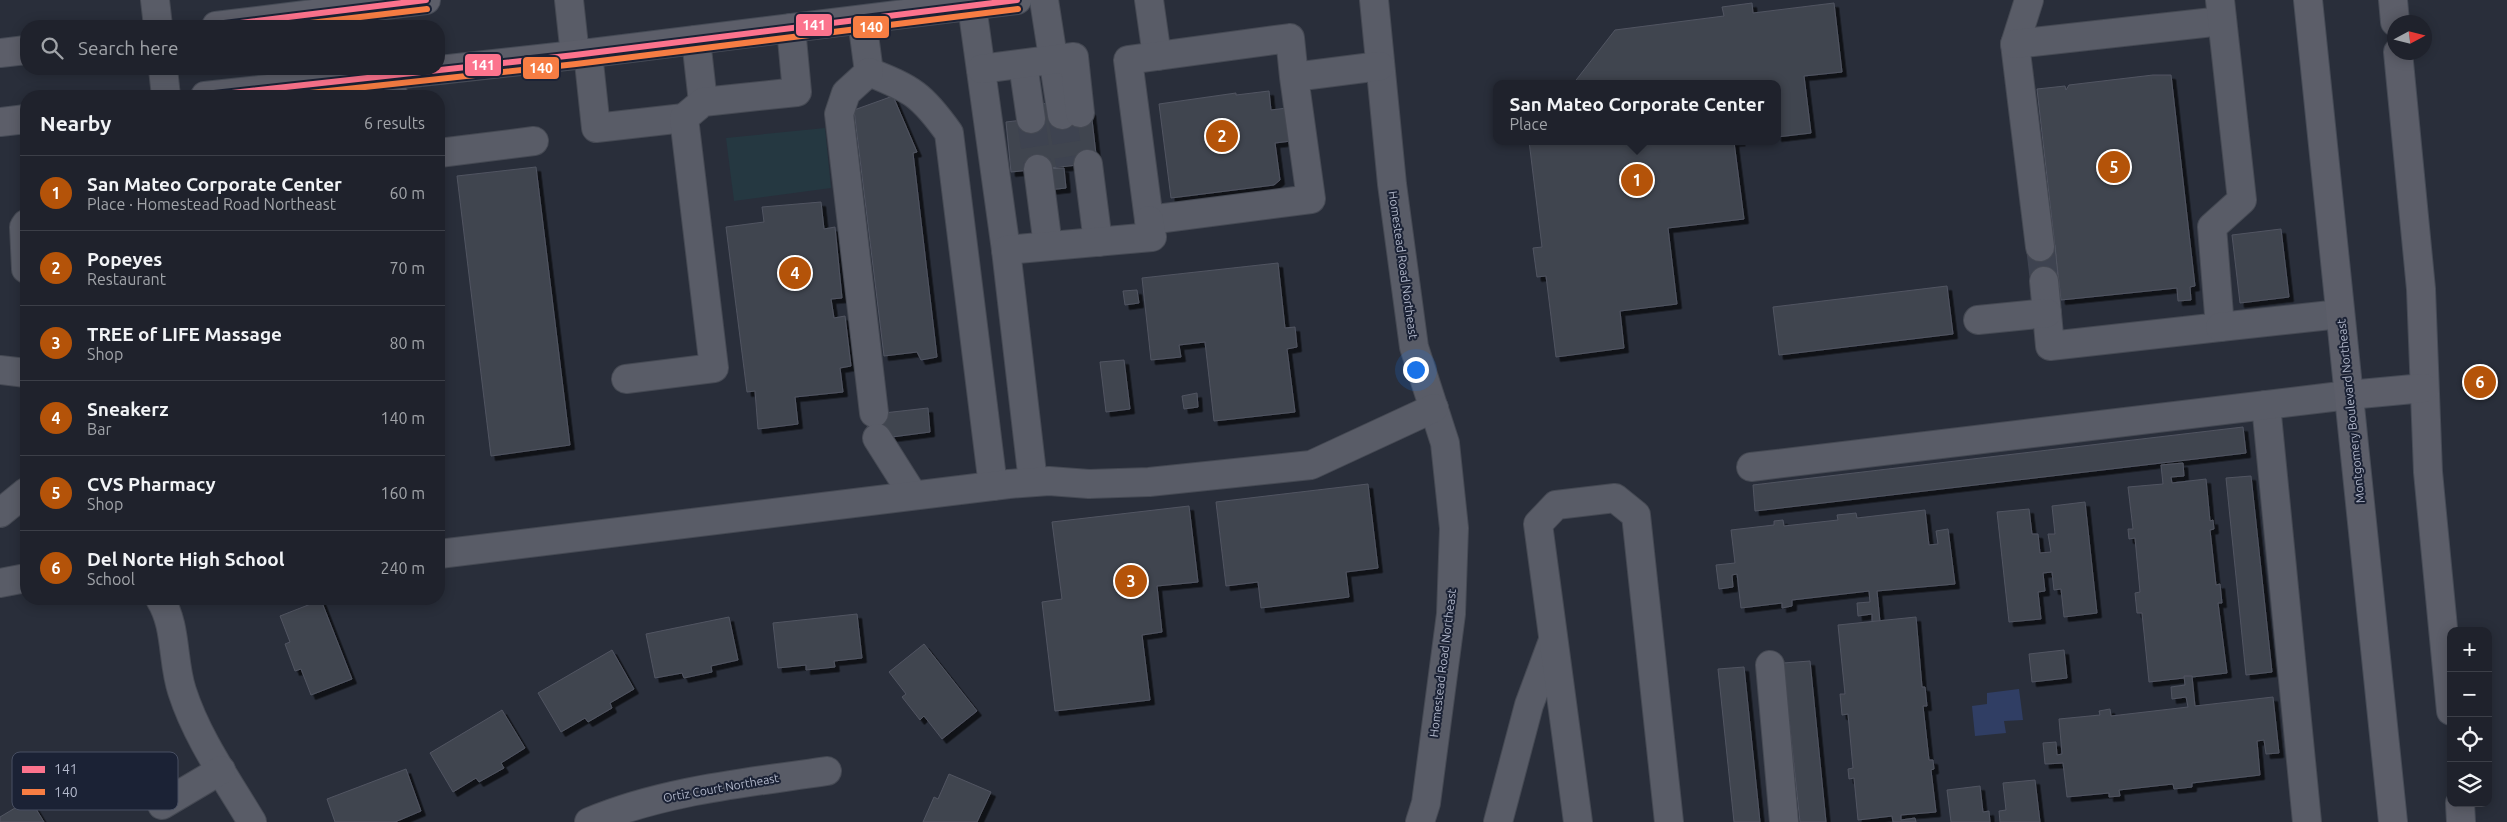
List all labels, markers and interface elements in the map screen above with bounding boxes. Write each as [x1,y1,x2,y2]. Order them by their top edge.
line badge: 141 [795,13,833,37]
line badge: 140 [852,15,890,39]
north arrow [2387,15,2432,60]
text: 141 [802,17,826,33]
text: 140 [859,19,883,35]
search box [20,20,445,75]
icon: search [38,34,66,62]
text: Search here [78,37,178,59]
line badge: 141 [464,53,502,77]
line badge: 140 [522,56,560,80]
text: 141 [471,57,495,73]
text: 140 [529,60,553,76]
popup [1493,80,1781,145]
text: San Mateo Corporate Center [1510,93,1764,115]
text: Nearby [40,111,111,135]
text: 6 results [364,114,425,132]
text: Place [1510,115,1548,133]
pin: 2 [1206,117,1238,155]
pin: 5 [2098,148,2130,186]
pin: 1 [1621,161,1653,199]
text: San Mateo Corporate Center [87,173,342,195]
text: 1 [51,184,61,202]
text: 60 m [389,184,425,202]
street label: Homestead Road Northeast [1387,190,1420,340]
text: Place · Homestead Road Northeast [87,195,336,213]
text: Popeyes [87,248,162,270]
pin: 4 [779,254,811,292]
text: 2 [51,259,61,277]
text: 70 m [389,259,425,277]
text: Restaurant [87,270,166,288]
street label: Montgomery Boulevard Northeast [2334,318,2367,504]
text: TREE of LIFE Massage [87,323,282,345]
text: 3 [51,334,61,352]
text: 80 m [389,334,425,352]
text: Shop [87,345,123,363]
your location [1403,357,1429,383]
pin: 6 [2464,363,2496,401]
text: Sneakerz [87,398,168,420]
text: 4 [51,409,61,427]
text: 140 m [380,409,425,427]
text: Bar [87,420,111,438]
text: CVS Pharmacy [87,473,216,495]
text: 5 [51,484,61,502]
text: 160 m [380,484,425,502]
text: Shop [87,495,123,513]
text: Del Norte High School [87,548,285,570]
text: 6 [51,559,61,577]
text: 240 m [380,559,425,577]
pin: 3 [1115,562,1147,600]
text: School [87,570,135,588]
street label: Homestead Road Northeast [1427,588,1458,738]
map controls [2447,627,2492,807]
button: + [2447,627,2492,672]
button: − [2447,672,2492,717]
button: locate [2447,717,2492,762]
legend [12,752,178,810]
text: 141 [54,761,78,777]
button: layers [2447,762,2492,807]
street label: Ortiz Court Northeast [662,771,780,804]
text: 140 [54,784,78,800]

